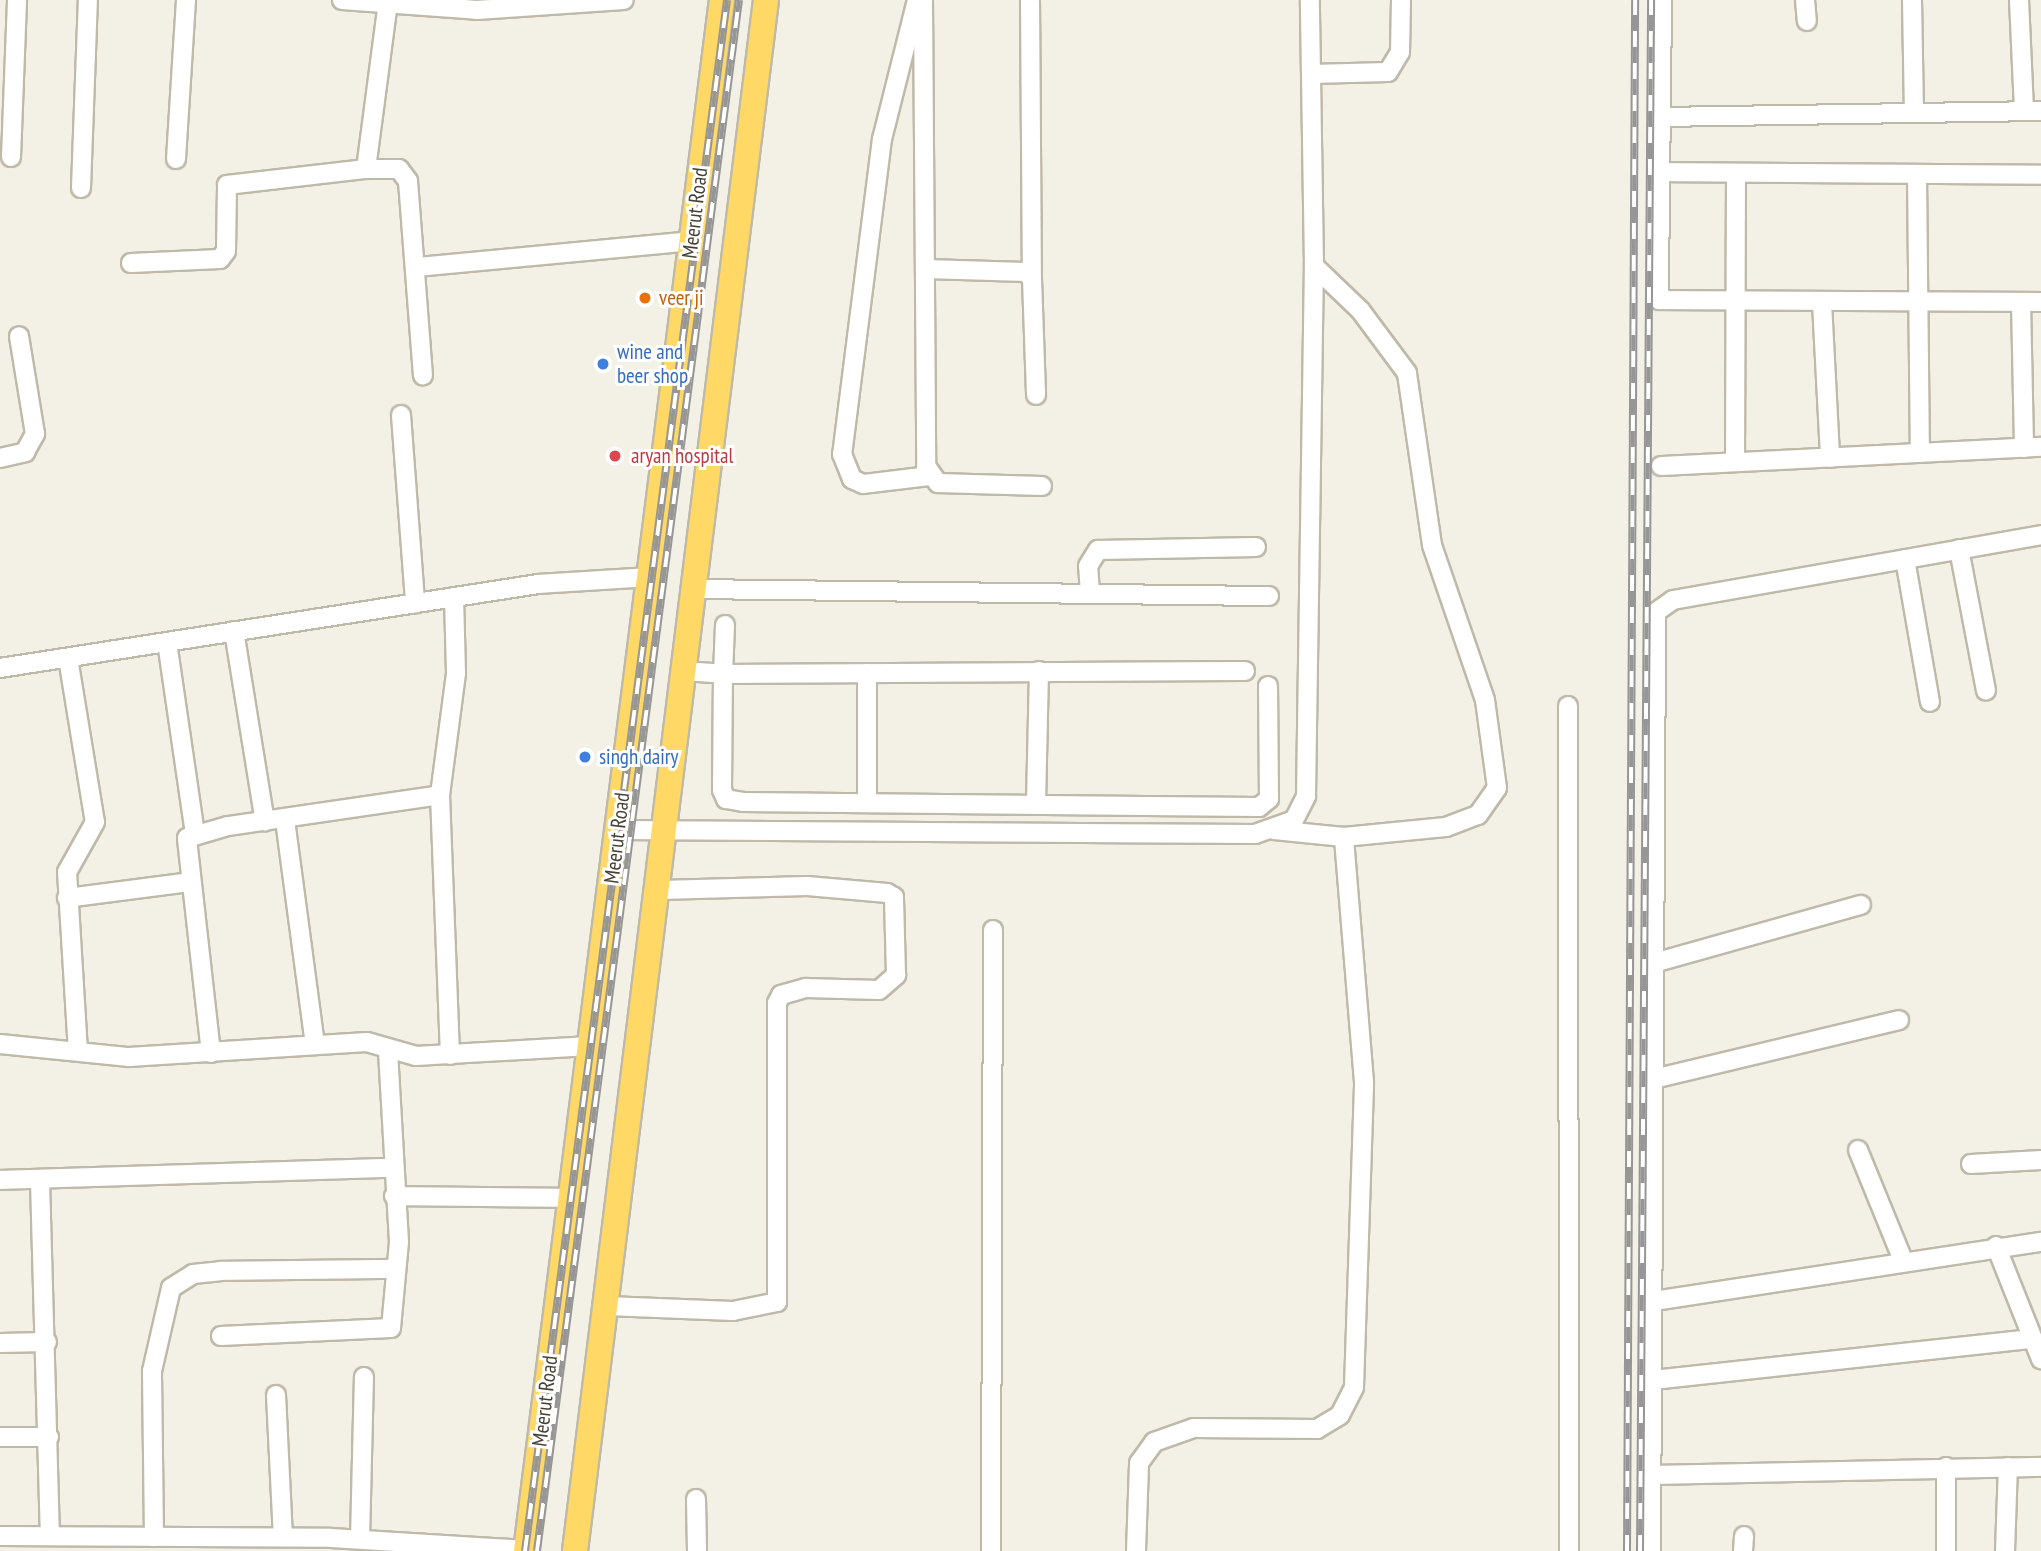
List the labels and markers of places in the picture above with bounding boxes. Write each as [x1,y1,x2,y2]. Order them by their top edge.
place label: veer ji [659,285,704,311]
marker: veer ji [637,290,653,306]
place label: wine and beer shop [617,339,688,389]
marker: wine and beer shop [595,356,611,372]
place label: aryan hospital [631,443,733,469]
marker: aryan hospital [605,446,625,466]
place label: singh dairy [599,744,678,770]
marker: singh dairy [577,749,593,765]

